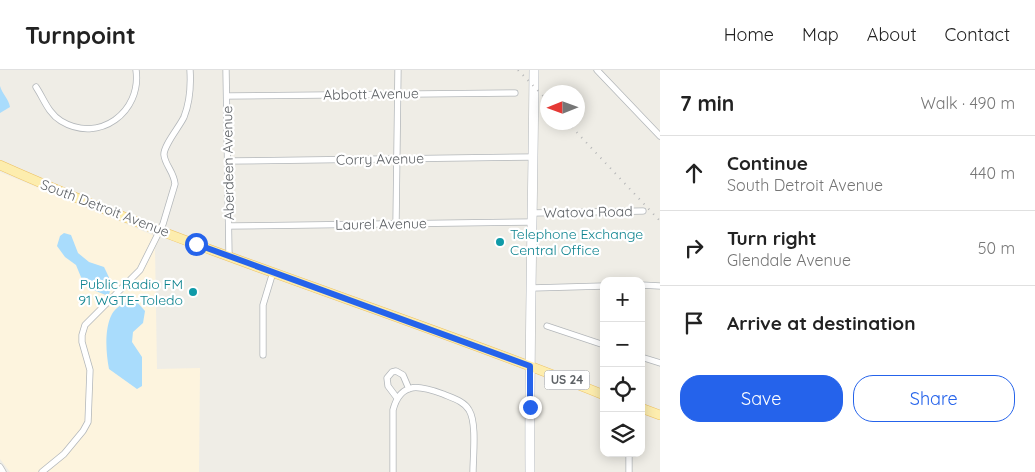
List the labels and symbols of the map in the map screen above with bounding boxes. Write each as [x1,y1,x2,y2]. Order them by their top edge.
street label: Abbott Avenue [323,84,419,104]
north arrow [540,85,585,130]
street label: Aberdeen Avenue [218,105,238,220]
street label: Corry Avenue [336,149,424,169]
street label: South Detroit Avenue [38,175,172,241]
street label: Watova Road [543,202,633,222]
street label: Laurel Avenue [335,214,427,234]
place label: Telephone Exchange Central Office [510,225,643,259]
route start [185,233,208,256]
marker: Telephone Exchange Central Office [494,236,506,248]
place label: Public Radio FM 91 WGTE-Toledo [78,275,183,309]
marker: Public Radio FM 91 WGTE-Toledo [187,286,199,298]
road number: US 24 [544,370,590,390]
route end [519,396,542,419]

